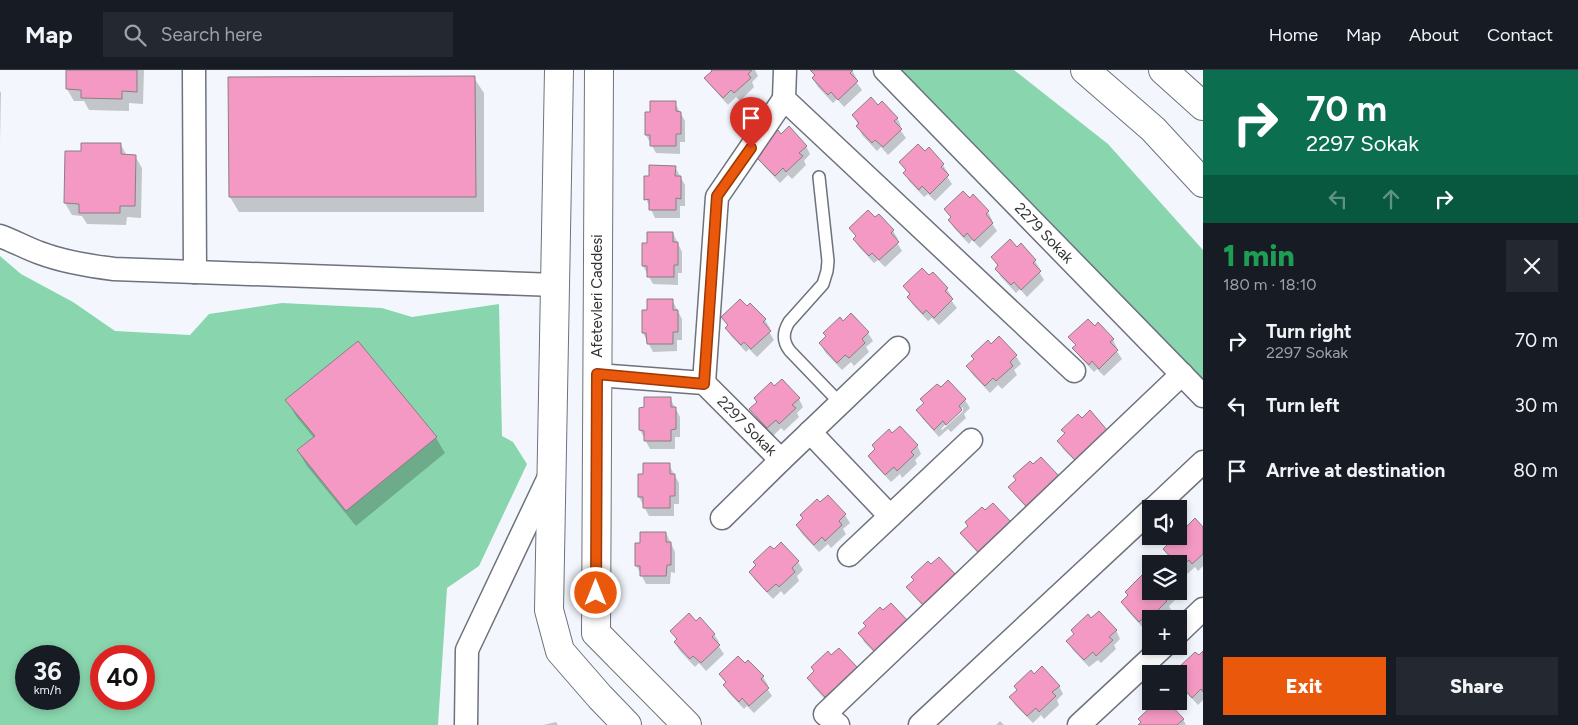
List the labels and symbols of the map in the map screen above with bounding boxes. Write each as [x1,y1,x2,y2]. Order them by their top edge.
pin [730,97,772,148]
street label: 2279 Sokak [1011,199,1078,267]
street label: Afetevleri Caddesi [588,234,606,358]
street label: 2297 Sokak [713,392,781,460]
position arrow [569,566,621,618]
speed limit sign: 40 [90,645,155,710]

